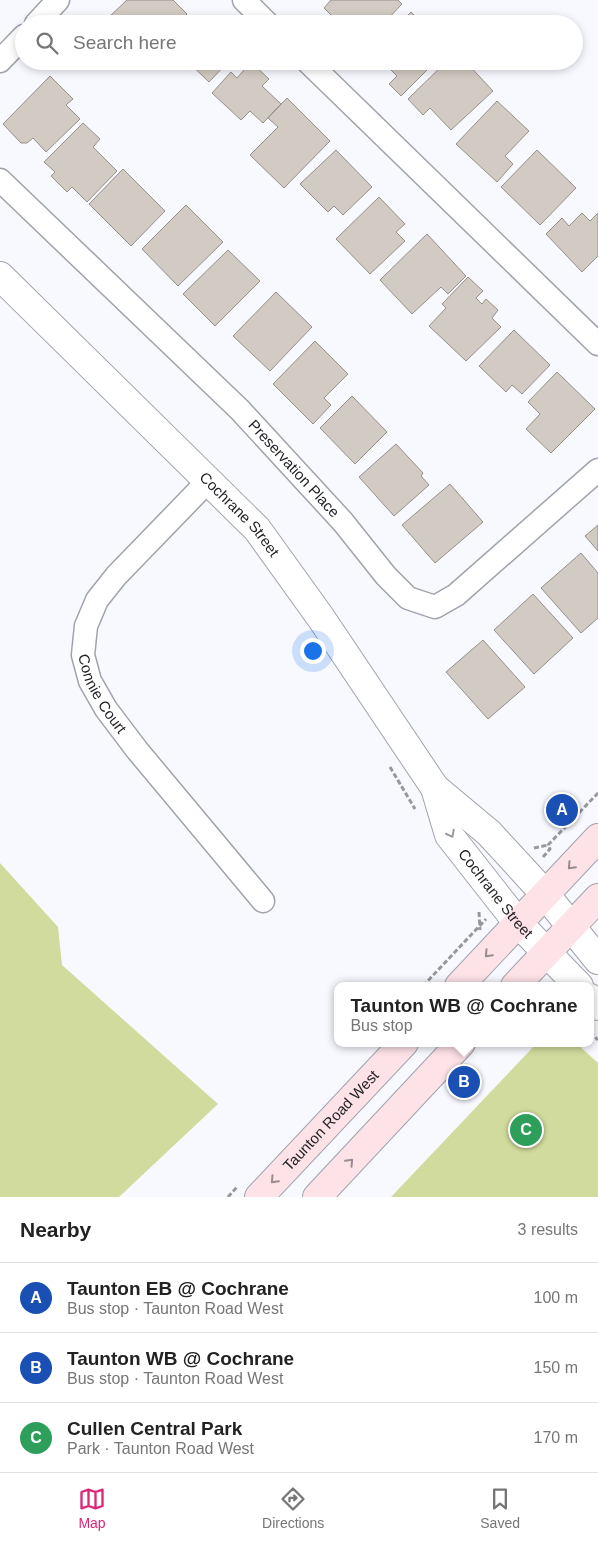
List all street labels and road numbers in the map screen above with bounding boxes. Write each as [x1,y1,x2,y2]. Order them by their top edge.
street label: Preservation Place [245,416,343,520]
street label: Cochrane Street [196,468,283,560]
street label: Connie Court [75,652,131,737]
street label: Cochrane Street [455,845,537,942]
street label: Taunton Road West [279,1066,382,1174]

